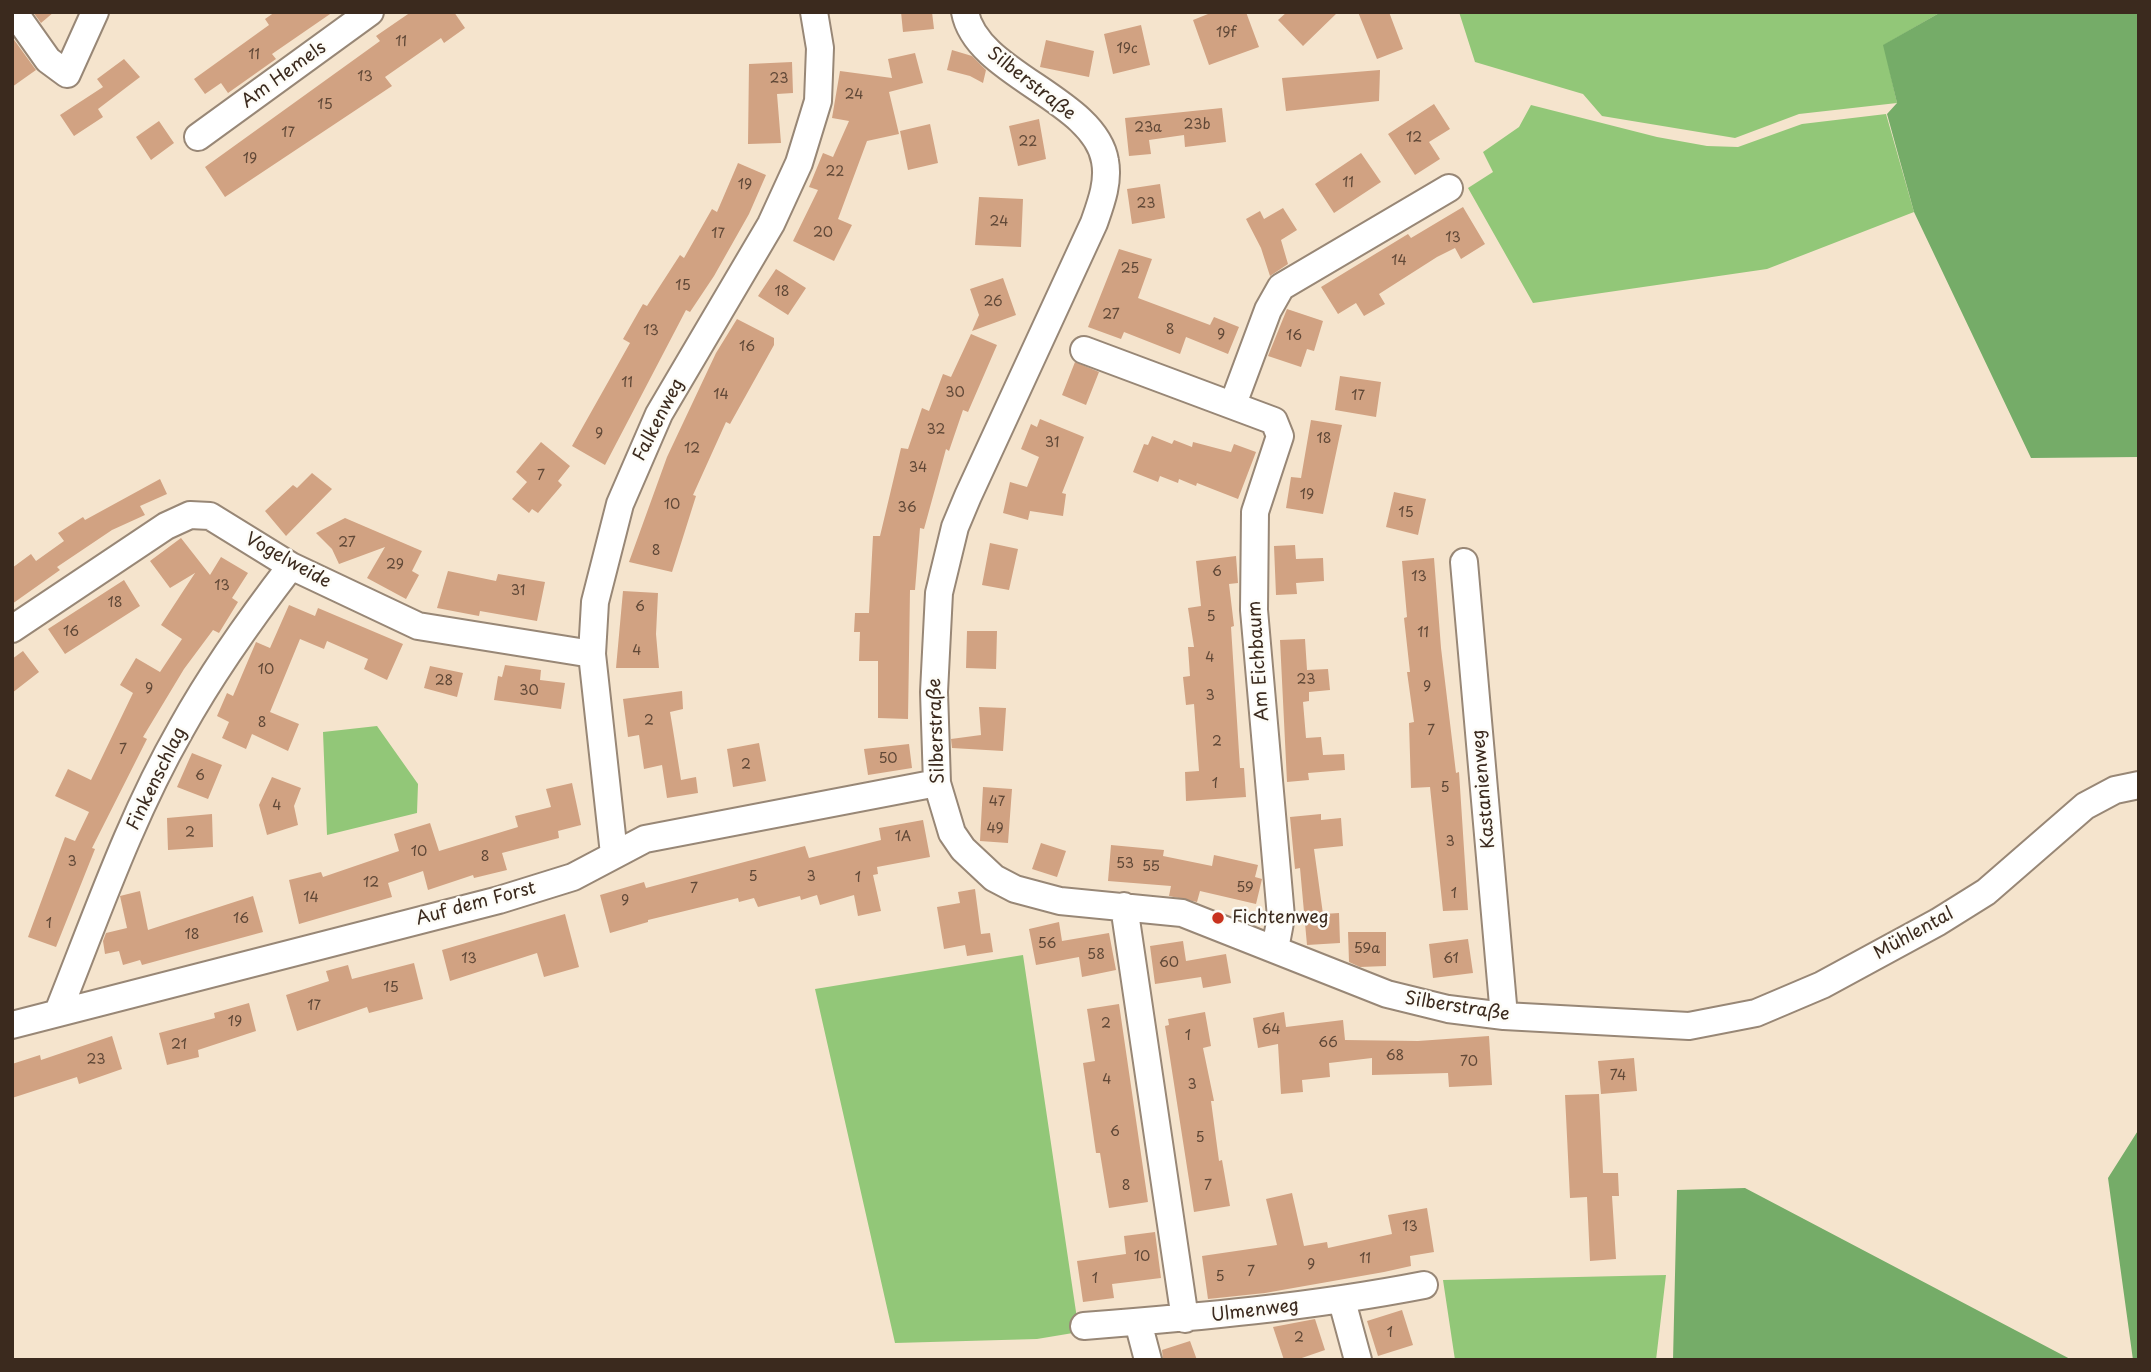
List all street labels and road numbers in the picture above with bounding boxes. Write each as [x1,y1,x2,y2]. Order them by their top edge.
street label: Am Hemels [238,37,330,113]
street label: Silberstraße [983,43,1079,125]
street label: Falkenweg [629,375,689,465]
street label: Vogelweide [242,529,334,593]
street label: Am Eichbaum [1244,600,1274,722]
street label: Silberstraße [924,678,950,784]
street label: Finkenschlag [123,724,191,834]
street label: Kastanienweg [1468,728,1500,850]
street label: Auf dem Forst [414,878,538,930]
street label: Mühlental [1870,903,1958,965]
street label: Silberstraße [1403,988,1511,1026]
street label: Ulmenweg [1210,1295,1300,1327]

